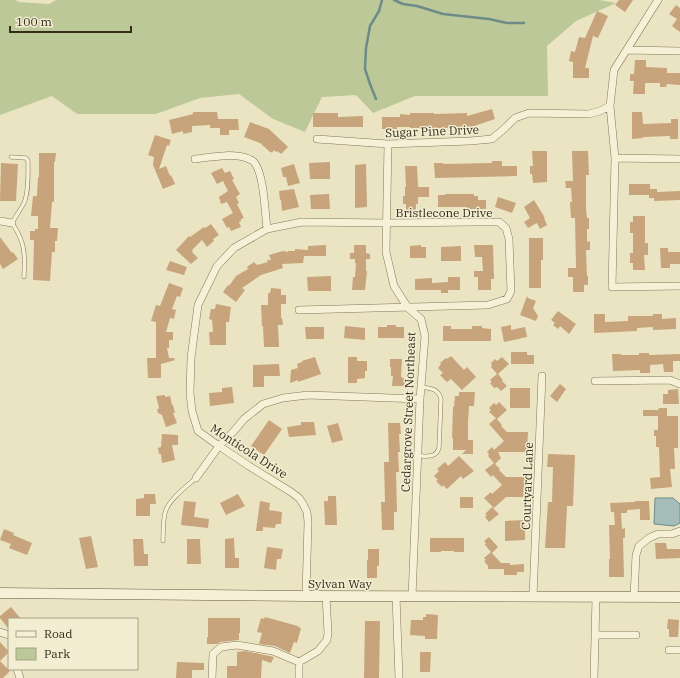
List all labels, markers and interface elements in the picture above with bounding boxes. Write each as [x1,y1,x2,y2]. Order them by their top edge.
scale bar [10,8,131,34]
text: 100 m [16,14,52,29]
street label: Sugar Pine Drive [385,122,479,140]
street label: Bristlecone Drive [395,205,493,220]
street label: Cedargrove Street Northeast [398,332,418,492]
street label: Monticola Drive [208,420,290,482]
street label: Courtyard Lane [518,442,536,530]
street label: Sylvan Way [308,576,373,591]
legend [8,618,138,670]
text: Road [44,626,73,641]
text: Park [44,646,70,661]

